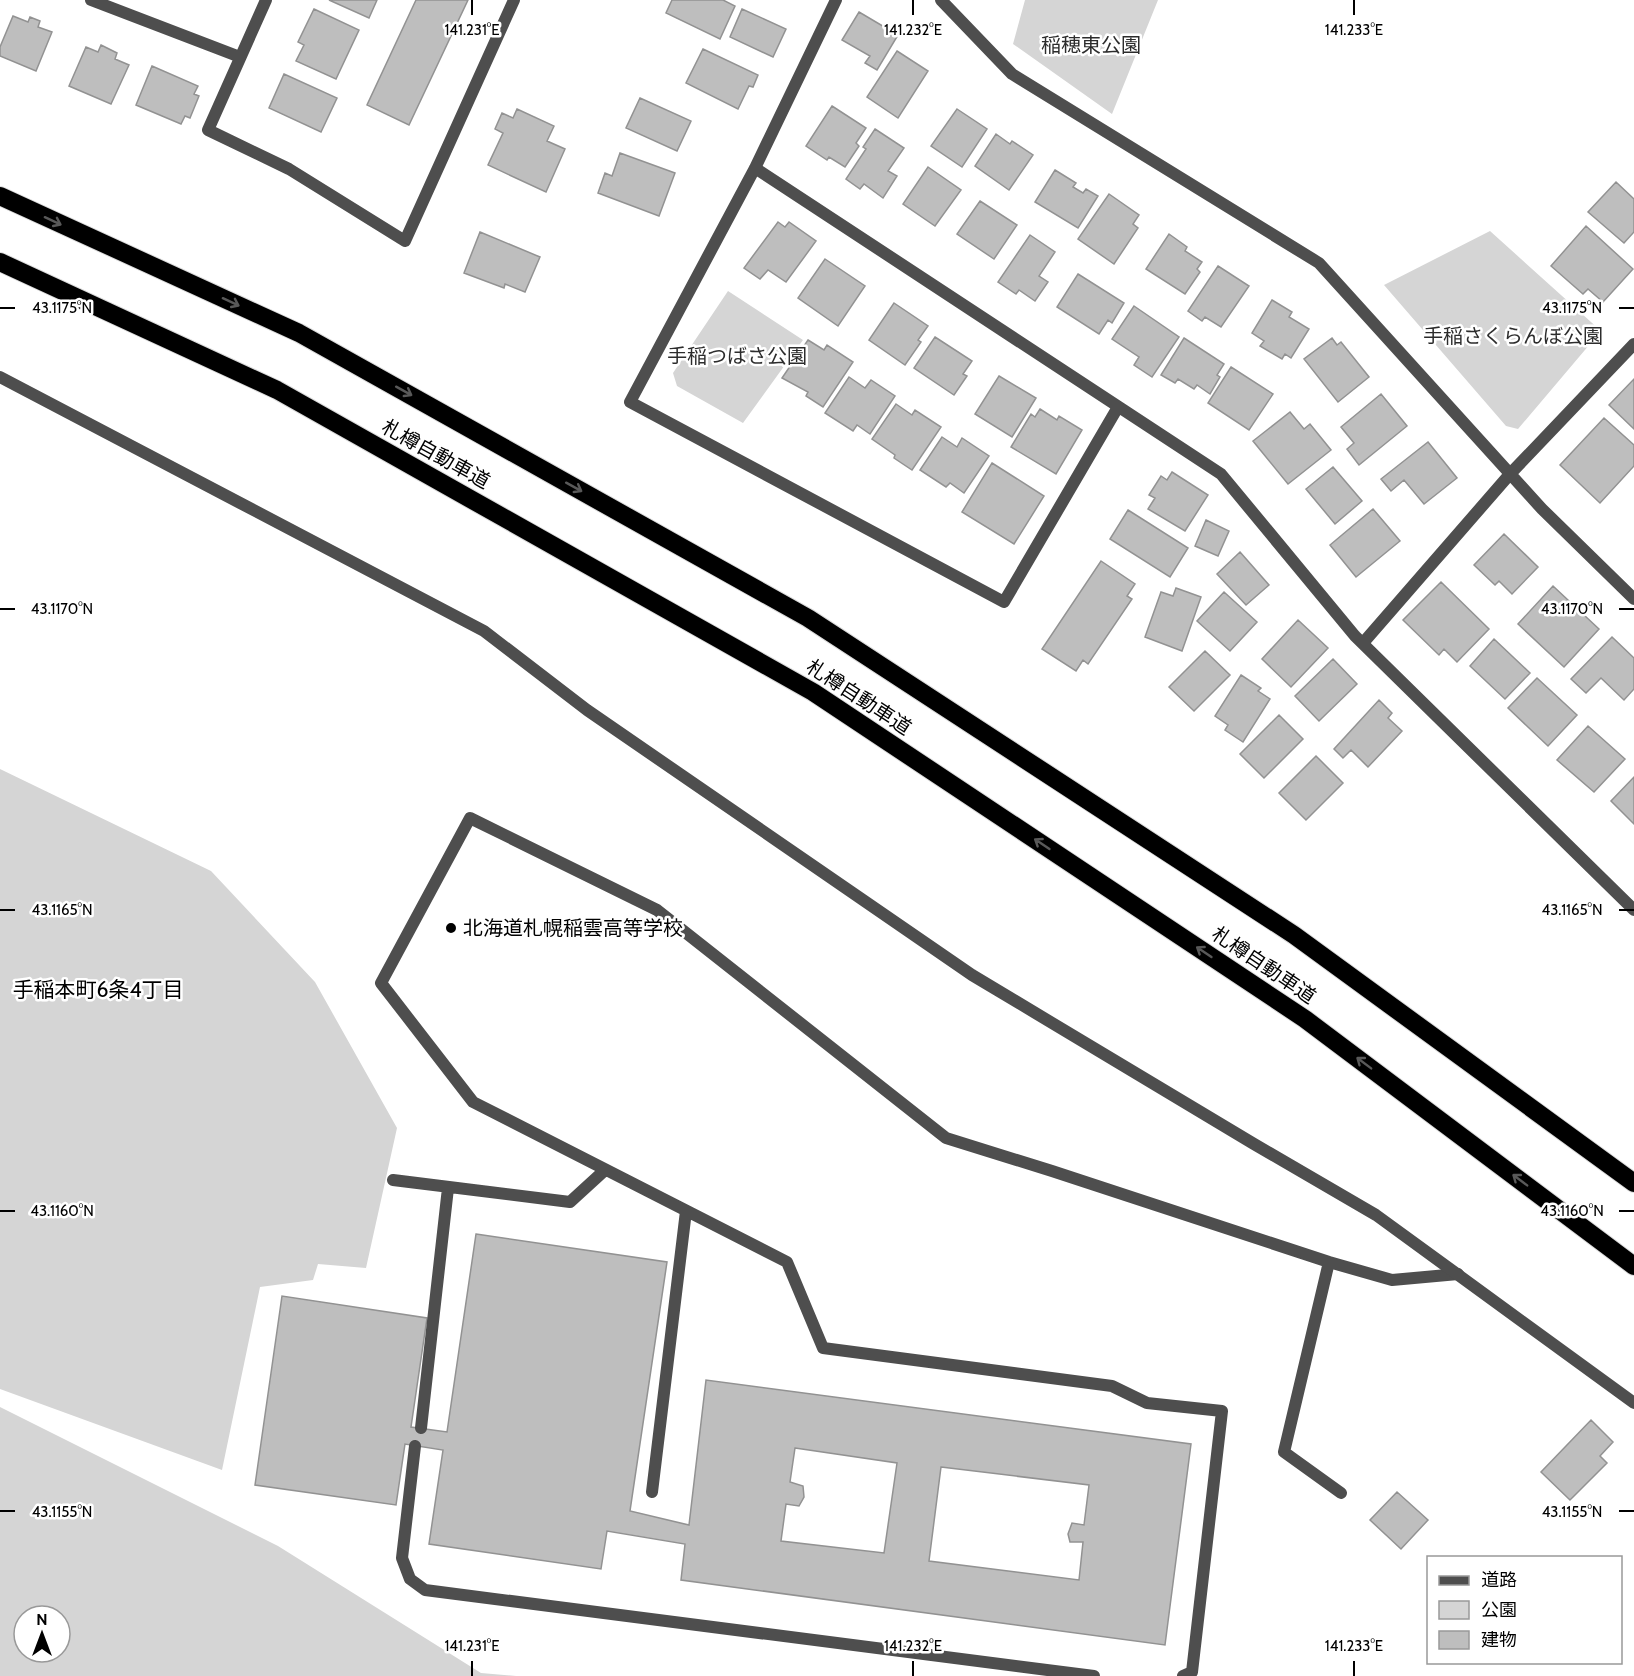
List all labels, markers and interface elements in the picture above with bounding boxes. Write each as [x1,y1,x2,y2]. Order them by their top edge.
text: 141.231°E [444,21,500,39]
text: 141.232°E [884,21,942,39]
text: 141.233°E [1325,21,1383,39]
park label: 稲穂東公園 [1041,33,1141,57]
one-way arrow [44,215,62,227]
one-way arrow [221,296,239,308]
text: 43.1175°N [32,299,92,317]
text: 43.1175°N [1542,299,1602,317]
park label: 手稲さくらんぼ公園 [1423,324,1603,348]
park label: 手稲つばさ公園 [667,344,807,368]
one-way arrow [395,386,412,398]
street label: 札樽自動車道 [378,414,494,494]
one-way arrow [565,481,582,493]
text: 43.1170°N [31,600,93,618]
text: 43.1170°N [1541,600,1603,618]
street label: 札樽自動車道 [802,654,916,740]
one-way arrow [1034,838,1050,850]
text: 43.1165°N [31,901,93,919]
text: 43.1165°N [1541,901,1603,919]
place label: 北海道札幌稲雲高等学校 [463,916,683,940]
marker: 北海道札幌稲雲高等学校 [444,921,458,935]
street label: 札樽自動車道 [1208,921,1320,1009]
one-way arrow [1196,946,1213,958]
district label: 手稲本町6条4丁目 [12,977,184,1002]
one-way arrow [1356,1057,1372,1070]
one-way arrow [1512,1174,1528,1187]
text: 43.1160°N [30,1202,94,1220]
text: 43.1160°N [1540,1202,1604,1220]
text: 43.1155°N [32,1503,92,1521]
text: 43.1155°N [1542,1503,1602,1521]
legend [1427,1556,1622,1664]
text: 道路 [1481,1569,1517,1591]
text: 公園 [1481,1599,1517,1621]
north arrow [12,1604,72,1664]
text: N [36,1610,48,1629]
text: 建物 [1481,1629,1517,1651]
text: 141.231°E [444,1637,500,1655]
text: 141.232°E [884,1637,942,1655]
text: 141.233°E [1325,1637,1383,1655]

